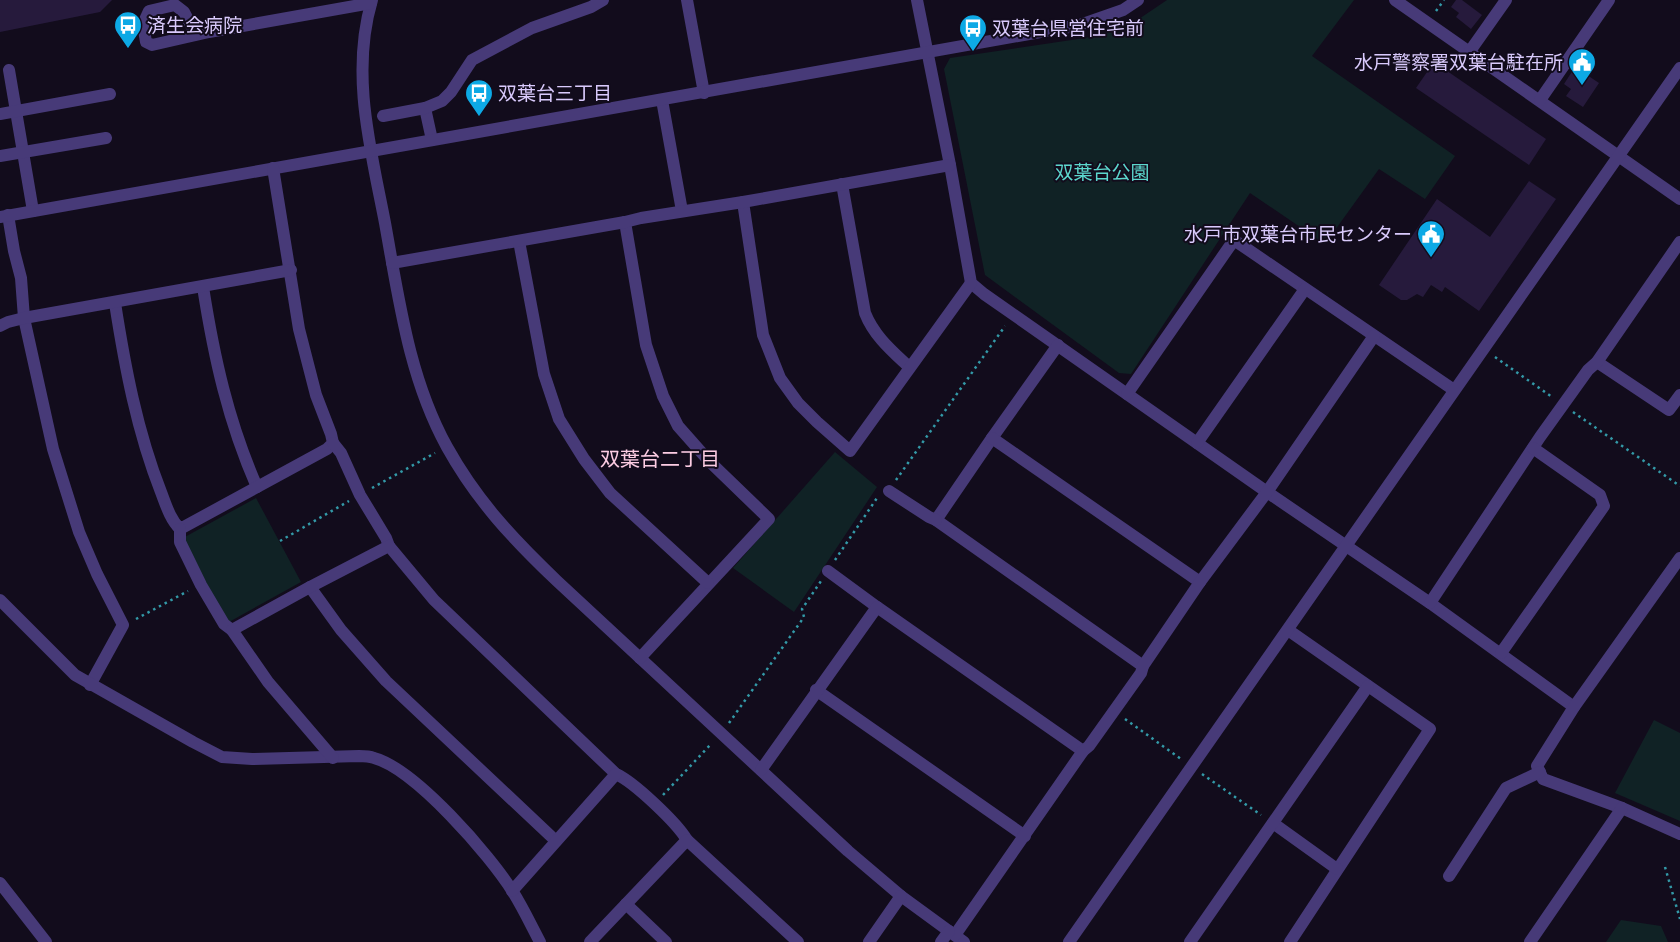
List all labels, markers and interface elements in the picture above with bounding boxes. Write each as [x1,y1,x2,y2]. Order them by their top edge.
bus stop icon: 済生会病院 [113,10,143,49]
place label: 済生会病院 [147,13,242,38]
bus stop icon: 双葉台県営住宅前 [958,13,988,52]
place label: 双葉台県営住宅前 [992,16,1144,41]
public building icon: 水戸警察署双葉台駐在所 [1567,47,1597,86]
place label: 水戸警察署双葉台駐在所 [1354,50,1563,75]
bus stop icon: 双葉台三丁目 [464,78,494,117]
place label: 双葉台三丁目 [498,81,612,106]
park label: 双葉台公園 [1054,160,1150,185]
public building icon: 水戸市双葉台市民センター [1416,219,1446,258]
place label: 水戸市双葉台市民センター [1184,222,1412,247]
district label: 双葉台二丁目 [600,446,720,472]

